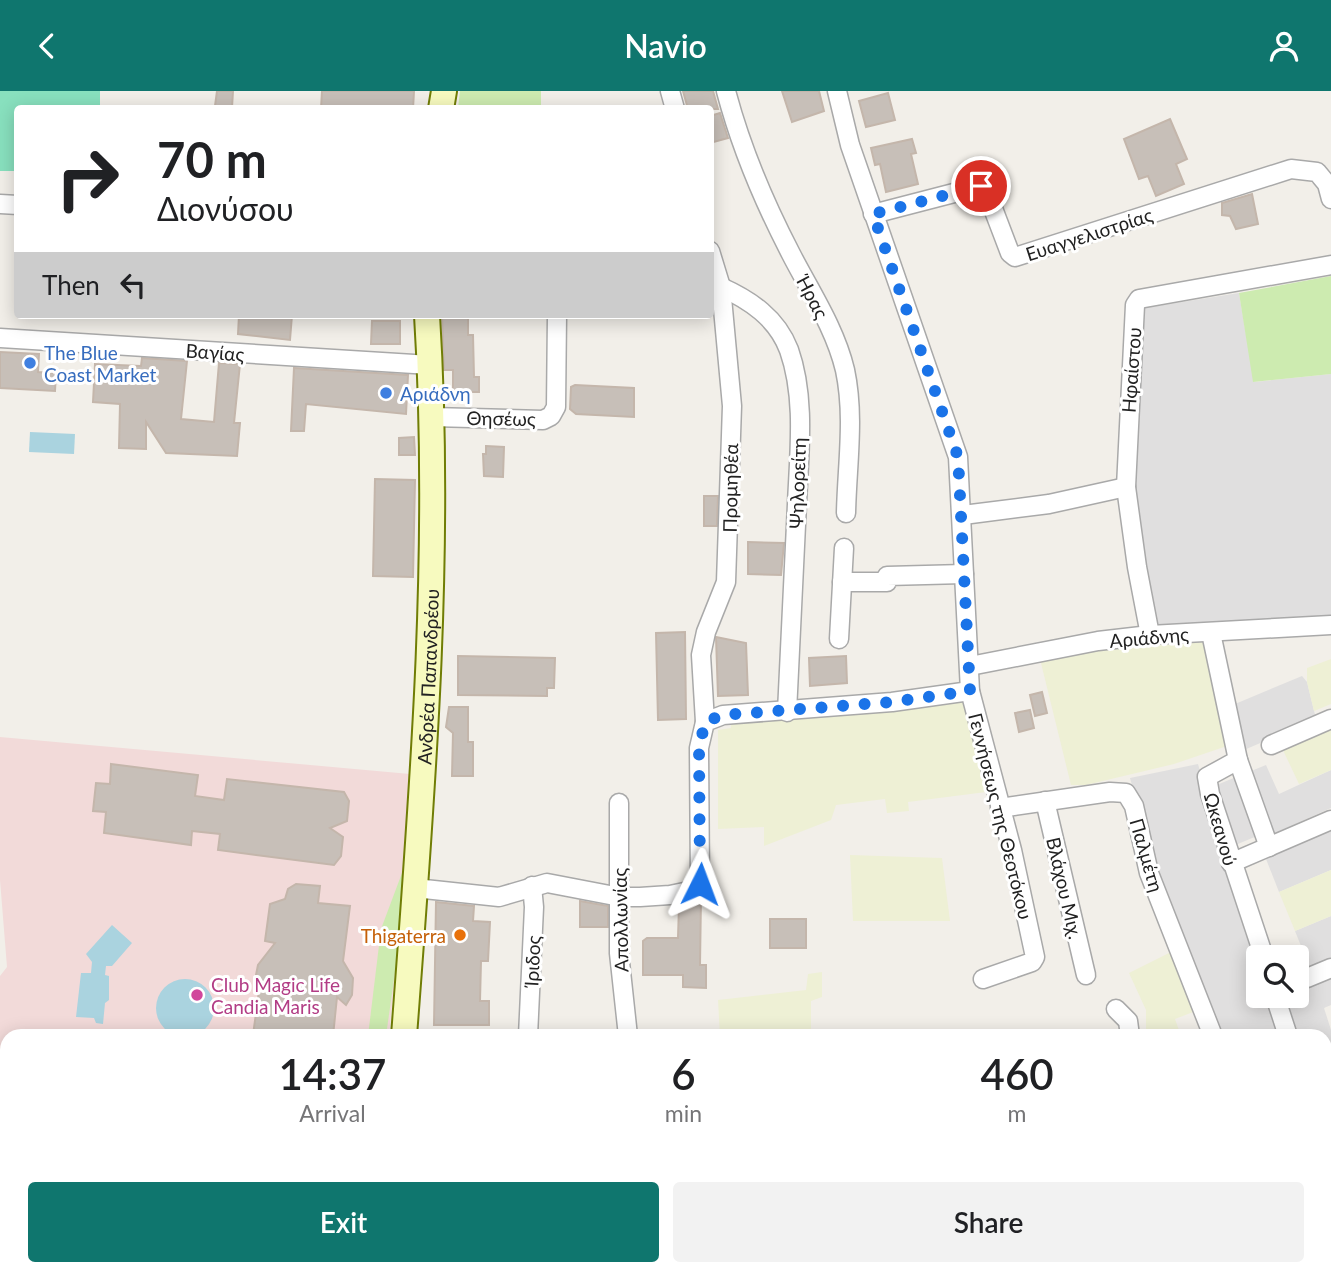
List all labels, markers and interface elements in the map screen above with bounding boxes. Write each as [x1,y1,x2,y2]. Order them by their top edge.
text: Navio [624,26,707,65]
icon: back [28,27,66,65]
icon: person [1265,27,1303,65]
text: 70 m [157,130,267,188]
icon: right [42,133,133,224]
pin [951,156,1011,216]
icon: arrive [962,167,1000,205]
text: Διονύσου [157,189,294,228]
street label: Ευαγγελιστρίας [1023,203,1156,265]
icon: left [114,266,152,304]
text: Then [42,269,100,301]
street label: Ήρας [791,270,834,322]
street label: Ηφαίστου [1117,326,1145,414]
street label: Βαγίας [185,338,245,366]
place label: The Blue Coast Market [44,341,156,386]
marker: The Blue Coast Market [22,355,38,371]
place label: Αριάδνη [400,382,471,405]
marker: Αριάδνη [378,385,394,401]
street label: Θησέως [466,406,536,430]
street label: Ψηλορείτη [784,437,810,529]
street label: Προμηθέα [718,442,742,533]
street label: Ανδρέα Παπανδρέου [412,589,442,765]
street label: Αριάδνης [1108,622,1190,652]
street label: Γεννήσεως της Θεοτόκου [964,710,1038,922]
street label: Ωκεανού [1200,790,1242,868]
street label: Παλμέτη [1126,815,1168,895]
street label: Βλάχου Μιχ. [1042,835,1088,941]
position arrow [663,847,737,921]
street label: Απολλωνίας [608,868,632,972]
place label: Thigaterra [361,924,446,947]
marker: Thigaterra [452,927,468,943]
street label: Ίριδος [519,935,545,989]
map controls [1246,945,1309,1008]
button: search [1246,945,1309,1008]
place label: Club Magic Life Candia Maris [211,973,340,1018]
marker: Club Magic Life Candia Maris [189,987,205,1003]
text: 14:37 [278,1049,386,1099]
text: 6 [671,1049,696,1099]
text: 460 [981,1049,1054,1099]
text: Arrival [299,1099,366,1127]
text: min [665,1099,702,1127]
text: m [1008,1099,1027,1127]
button: Exit [28,1182,659,1262]
button: Share [673,1182,1304,1262]

